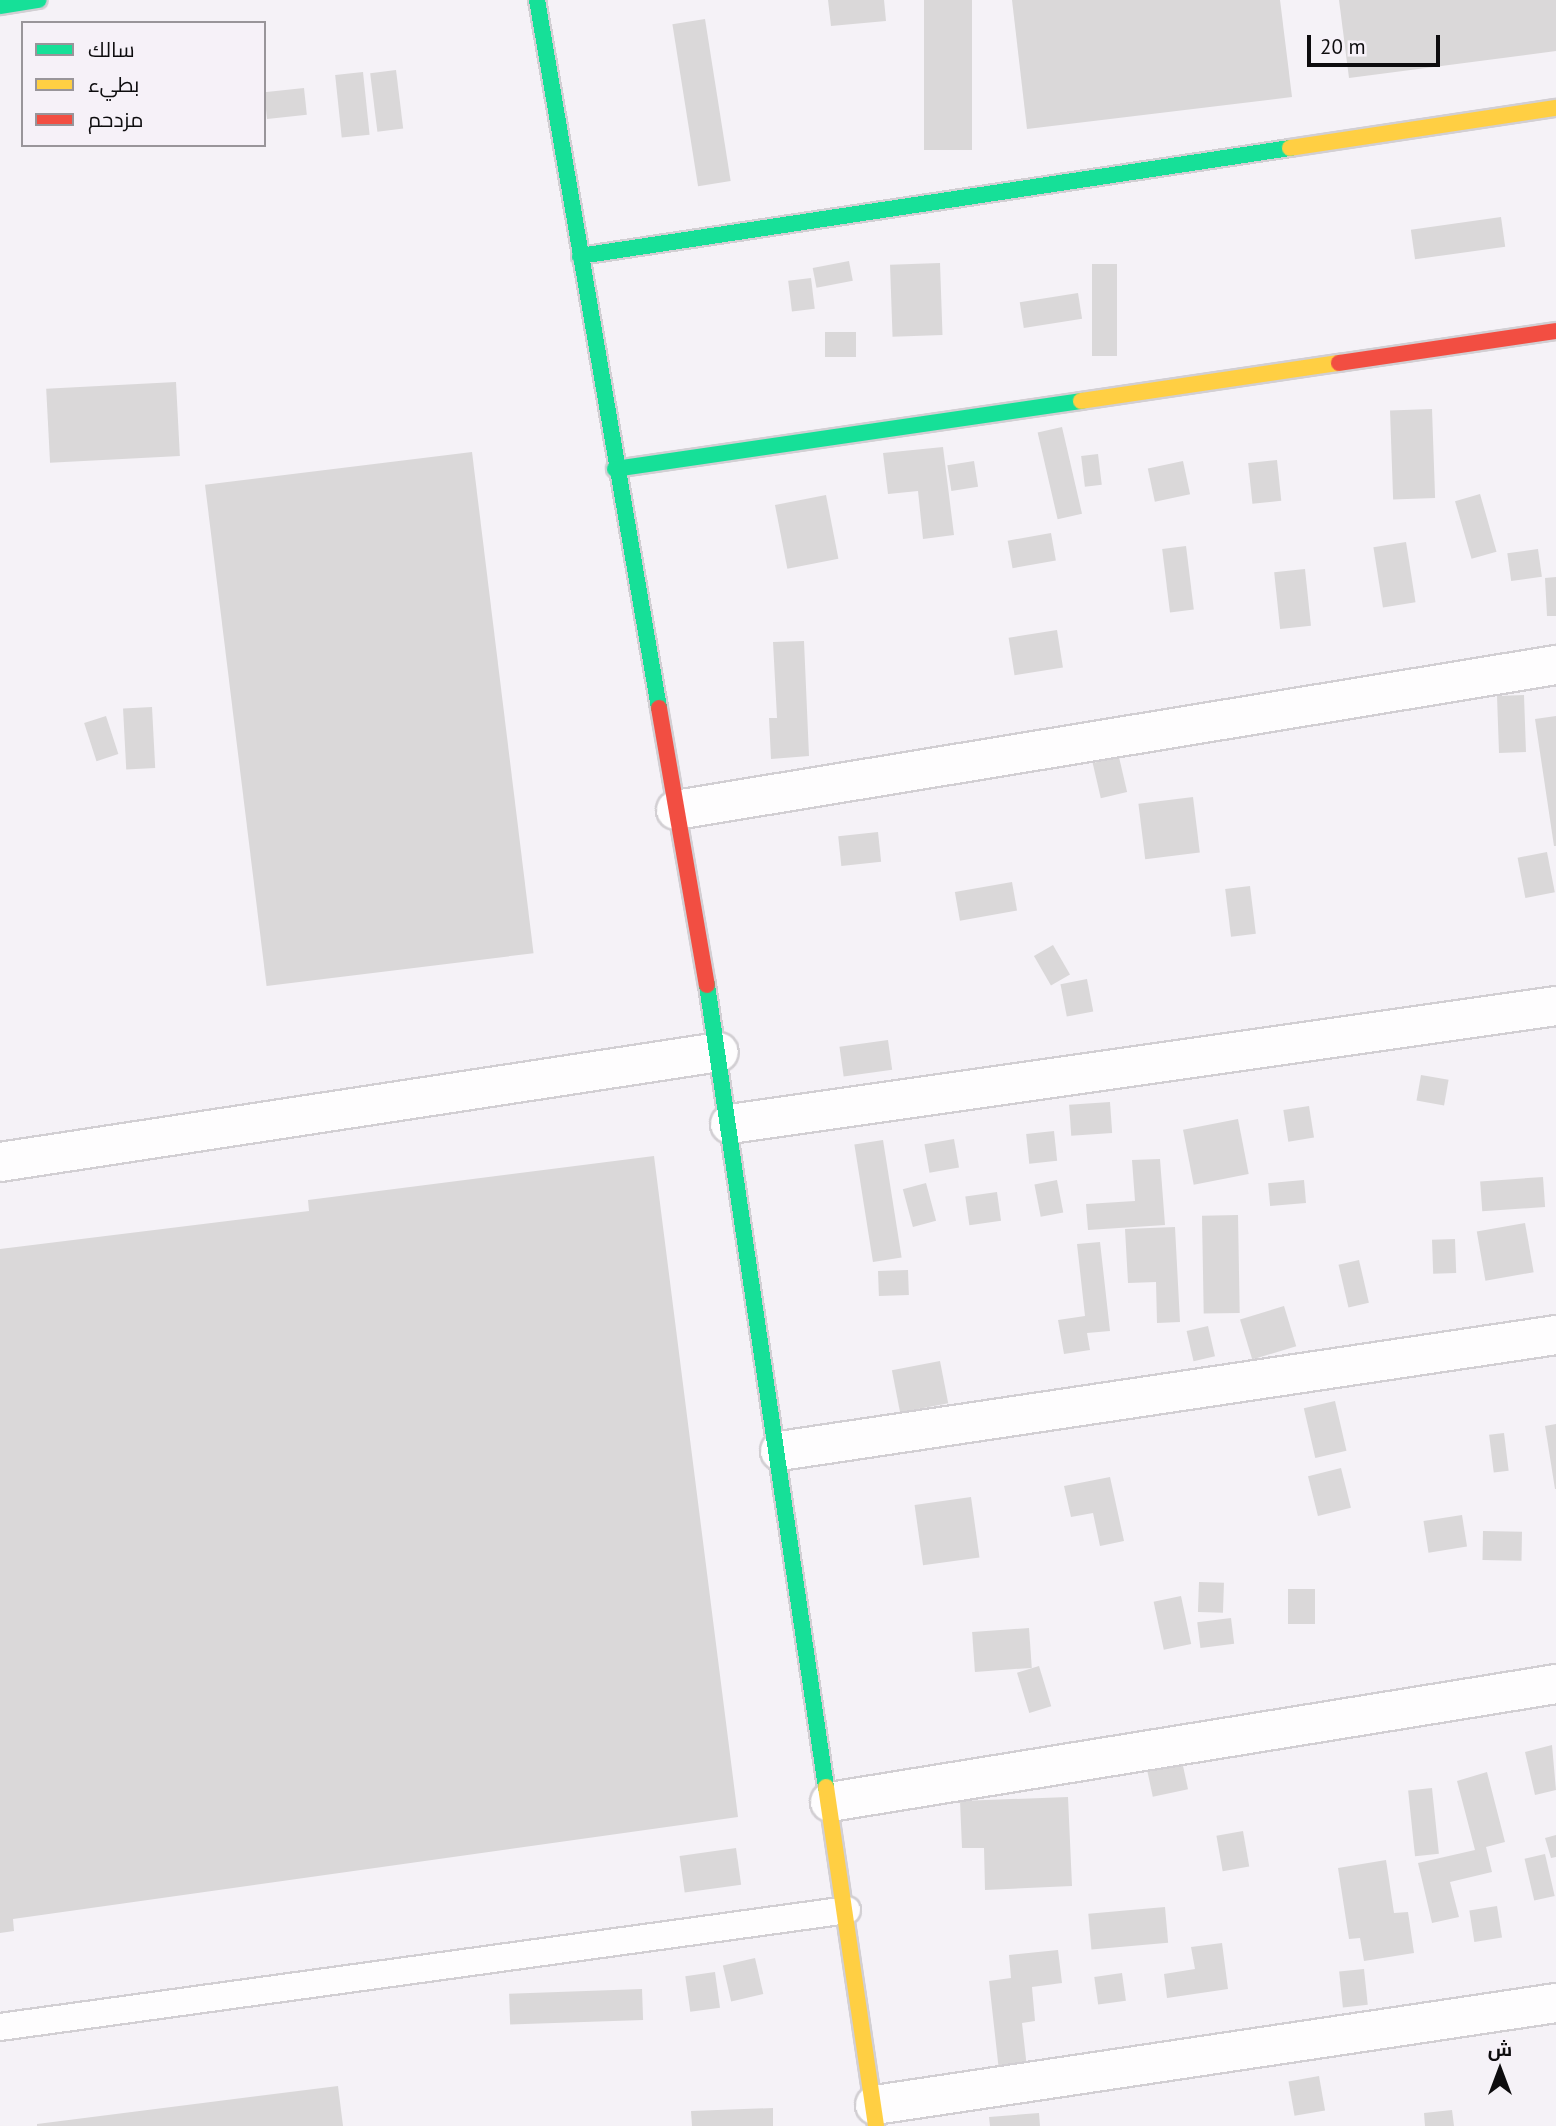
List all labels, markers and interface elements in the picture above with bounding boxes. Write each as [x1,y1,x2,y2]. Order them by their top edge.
legend [21,21,266,147]
scale bar [1311,21,1444,65]
text: 20 m [1320,33,1366,60]
text: سالك [88,36,135,63]
text: بطيء [88,71,139,98]
text: مزدحم [88,106,143,133]
north arrow [1465,2035,1535,2105]
text: ش [1488,2037,1512,2061]

